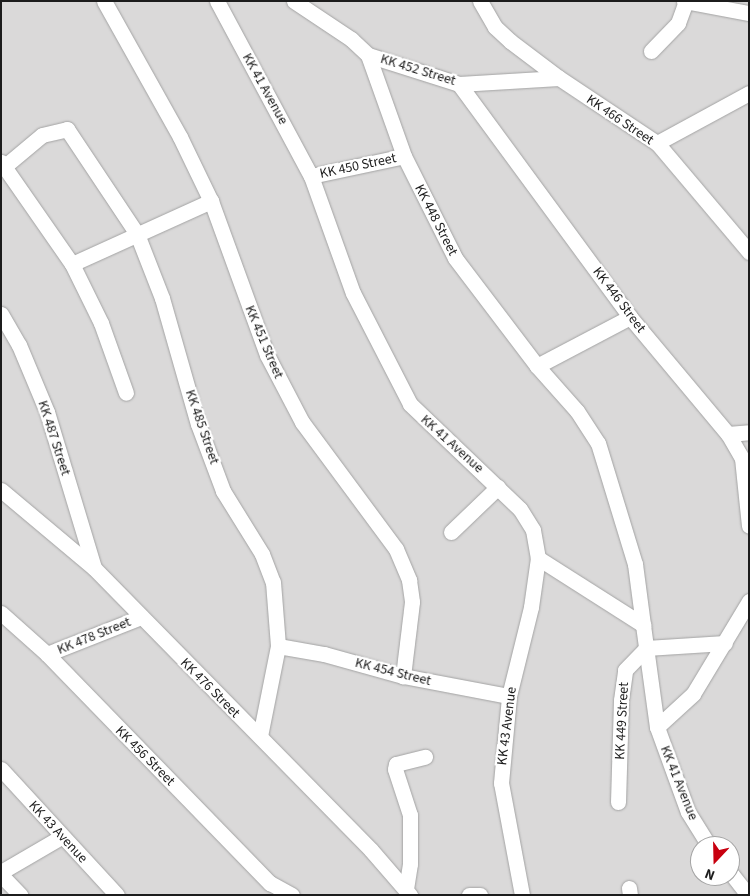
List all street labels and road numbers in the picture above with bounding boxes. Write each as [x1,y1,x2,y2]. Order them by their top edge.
street label: KK 41 Avenue [239,50,291,128]
street label: KK 452 Street [378,51,458,89]
street label: KK 466 Street [583,91,657,149]
street label: KK 450 Street [318,150,398,182]
street label: KK 448 Street [411,182,461,258]
street label: KK 446 Street [589,264,649,336]
street label: KK 451 Street [241,303,287,381]
street label: KK 485 Street [181,388,223,466]
street label: KK 487 Street [34,398,74,478]
street label: KK 41 Avenue [417,411,487,477]
street label: KK 478 Street [55,614,133,658]
street label: KK 454 Street [353,654,433,690]
street label: KK 476 Street [177,655,243,721]
street label: KK 449 Street [612,682,632,760]
street label: KK 43 Avenue [494,686,520,766]
street label: KK 456 Street [112,723,178,789]
street label: KK 41 Avenue [656,743,702,823]
street label: KK 43 Avenue [25,797,91,867]

